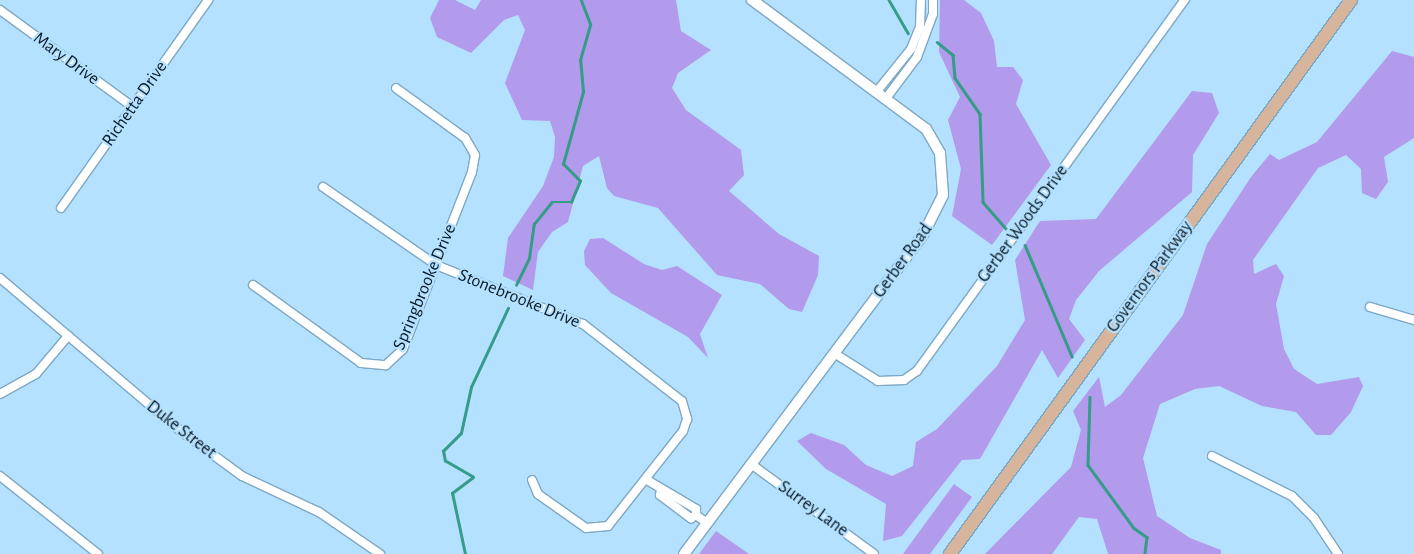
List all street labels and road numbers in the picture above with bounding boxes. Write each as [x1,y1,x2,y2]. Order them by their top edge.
street label: Mary Drive [29,28,103,90]
street label: Richetta Drive [98,57,172,151]
street label: Gerber Woods Drive [973,161,1073,287]
street label: Governors Parkway [1102,217,1198,337]
street label: Gerber Road [869,220,937,302]
street label: Springbrooke Drive [389,221,461,353]
street label: Stonebrooke Drive [455,265,583,333]
street label: Duke Street [142,396,220,464]
street label: Surrey Lane [774,476,852,542]

